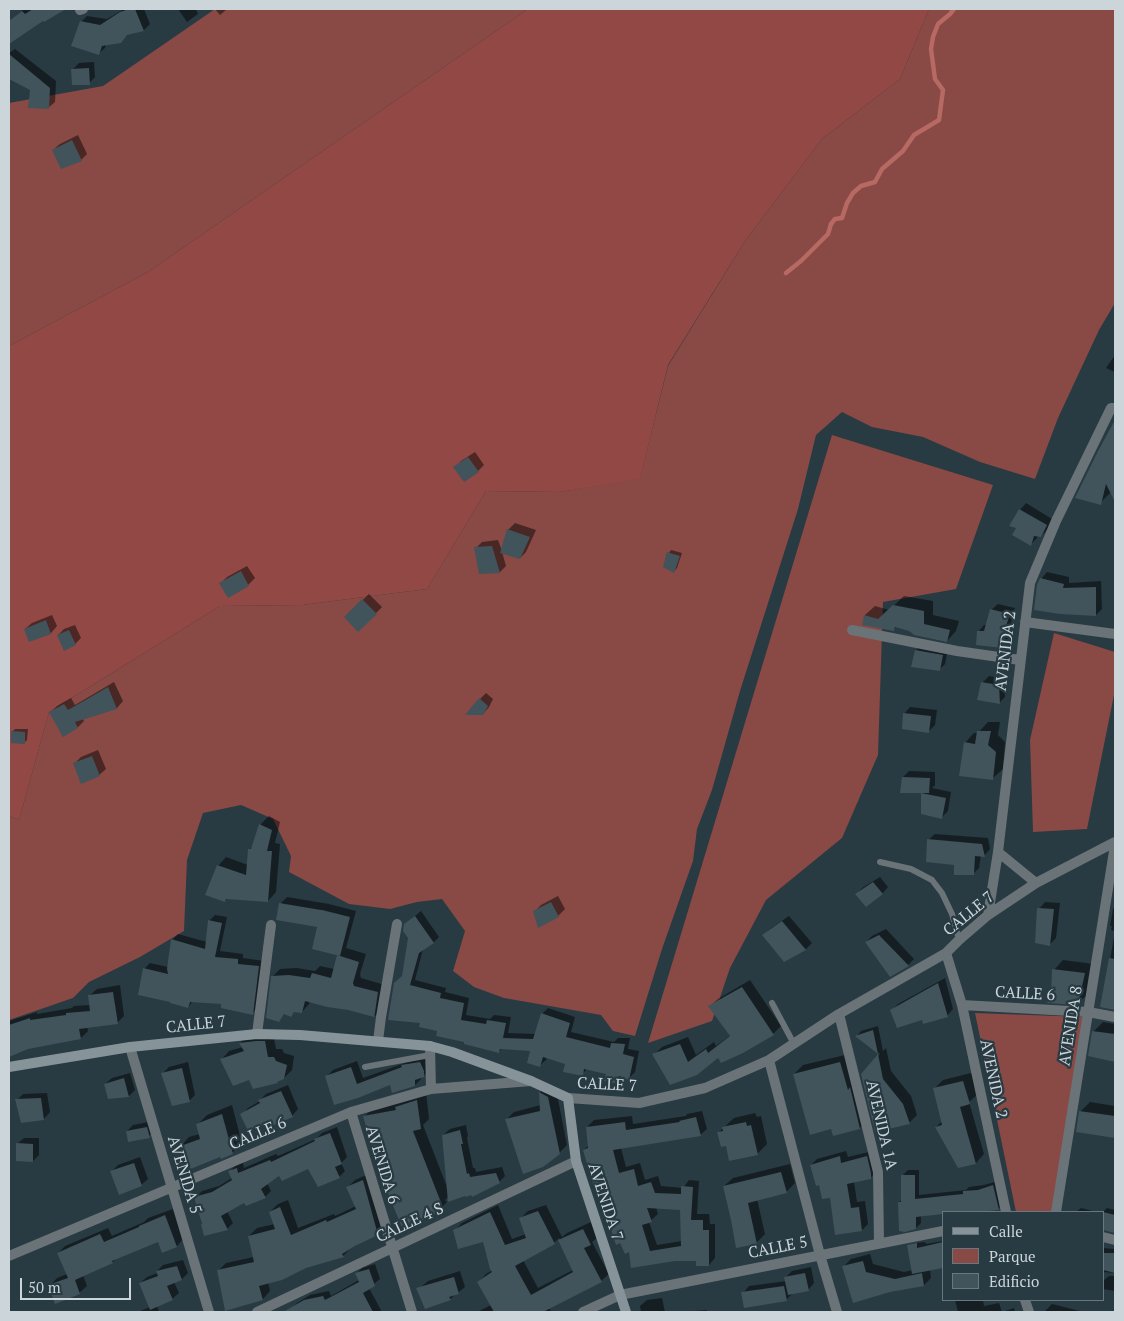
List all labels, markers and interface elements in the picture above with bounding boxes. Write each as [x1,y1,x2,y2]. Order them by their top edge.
street label: AVENIDA 2 [992,610,1020,692]
street label: CALLE 7 [940,888,998,940]
street label: CALLE 6 [994,983,1056,1005]
street label: AVENIDA 8 [1055,985,1087,1067]
street label: CALLE 7 [165,1012,227,1038]
street label: AVENIDA 2 [975,1038,1011,1120]
street label: CALLE 7 [576,1074,638,1096]
street label: AVENIDA 1A [861,1078,901,1172]
street label: CALLE 6 [227,1113,289,1155]
street label: AVENIDA 6 [361,1124,403,1206]
street label: AVENIDA 5 [163,1134,205,1216]
street label: AVENIDA 7 [583,1161,627,1243]
street label: CALLE 4 S [373,1199,447,1247]
legend [942,1211,1104,1301]
text: Calle [989,1221,1023,1241]
street label: CALLE 5 [747,1233,809,1263]
text: Parque [989,1246,1036,1266]
scale bar [22,1268,134,1300]
text: Edificio [989,1271,1039,1291]
text: 50 m [28,1277,61,1297]

